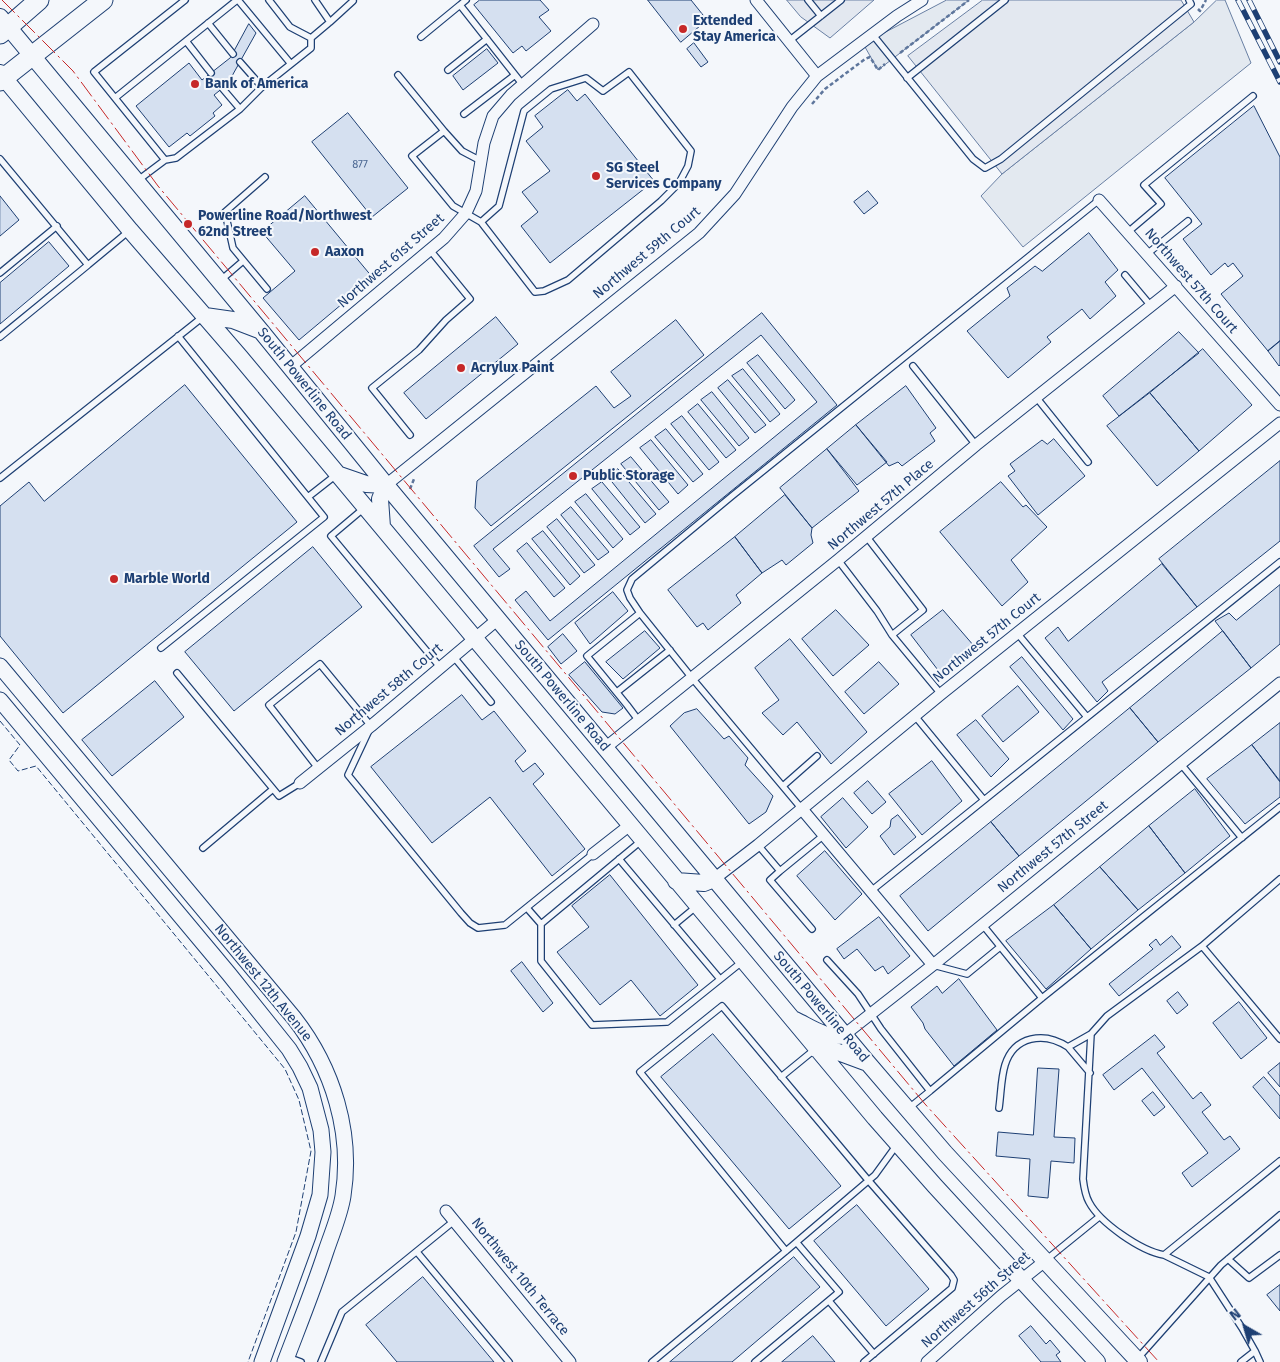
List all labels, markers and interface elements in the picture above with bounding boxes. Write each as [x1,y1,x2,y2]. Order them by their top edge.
place label: Extended Stay America [693,13,776,46]
marker: Extended Stay America [677,23,689,35]
place label: Bank of America [205,76,309,92]
marker: Bank of America [189,78,201,90]
house number: 877 [352,158,368,172]
place label: SG Steel Services Company [606,160,722,192]
marker: SG Steel Services Company [590,170,602,182]
street label: Northwest 59th Court [590,203,704,303]
place label: Powerline Road/Northwest 62nd Street [198,208,372,240]
street label: Northwest 61st Street [334,210,448,312]
marker: Powerline Road/Northwest 62nd Street [182,218,194,230]
street label: Northwest 57th Court [1141,225,1241,337]
place label: Aaxon [325,244,364,260]
marker: Aaxon [309,246,321,258]
street label: South Powerline Road [253,324,355,444]
place label: Acrylux Paint [471,360,554,376]
marker: Acrylux Paint [455,362,467,374]
street label: Northwest 57th Place [825,456,937,554]
place label: Public Storage [583,468,675,484]
marker: Public Storage [567,470,579,482]
place label: Marble World [124,571,210,587]
marker: Marble World [108,573,120,585]
street label: Northwest 57th Court [930,589,1044,687]
street label: South Powerline Road [511,637,613,755]
street label: Northwest 58th Court [332,640,446,740]
street label: Northwest 57th Street [994,797,1112,897]
street label: Northwest 12th Avenue [211,921,315,1045]
street label: South Powerline Road [770,948,872,1066]
street label: Northwest 10th Terrace [467,1215,573,1339]
street label: Northwest 56th Street [918,1248,1034,1352]
north arrow [1220,1302,1270,1352]
text: N [1227,1305,1244,1324]

